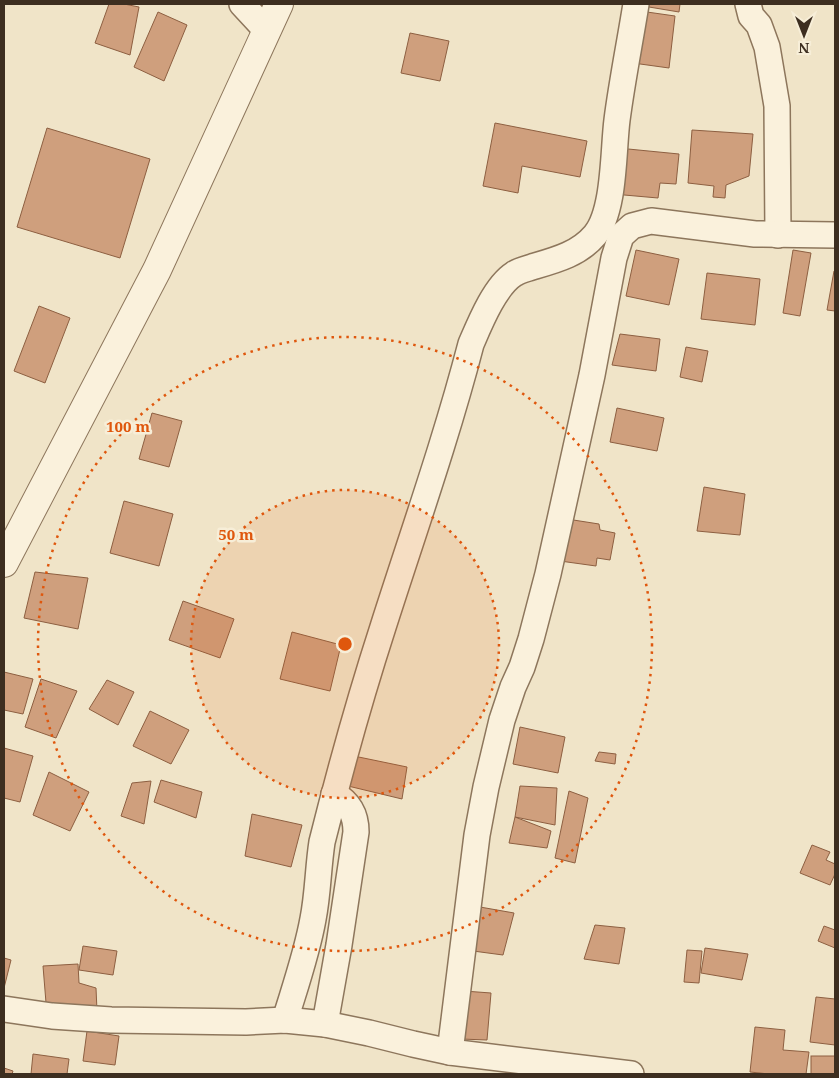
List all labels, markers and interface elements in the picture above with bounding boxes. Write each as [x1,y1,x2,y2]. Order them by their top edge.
north arrow [779,10,829,60]
text: N [798,39,810,58]
text: 100 m [106,416,150,436]
text: 50 m [218,524,254,544]
centre of rings [336,635,354,653]

